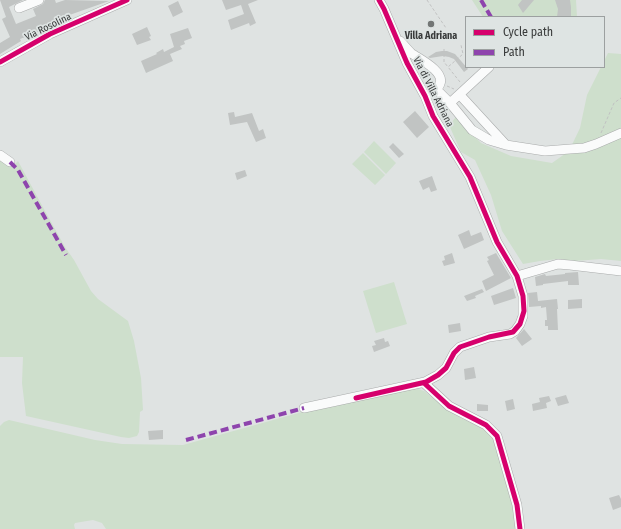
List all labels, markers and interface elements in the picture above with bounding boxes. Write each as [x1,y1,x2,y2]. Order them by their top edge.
street label: Via Rosolina [23,11,73,43]
legend [465,16,605,68]
marker: Villa Adriana [426,19,436,29]
text: Cycle path [503,25,553,39]
place label: Villa Adriana [405,30,457,42]
text: Path [503,45,525,59]
street label: Via di Villa Adriana [410,55,456,129]

